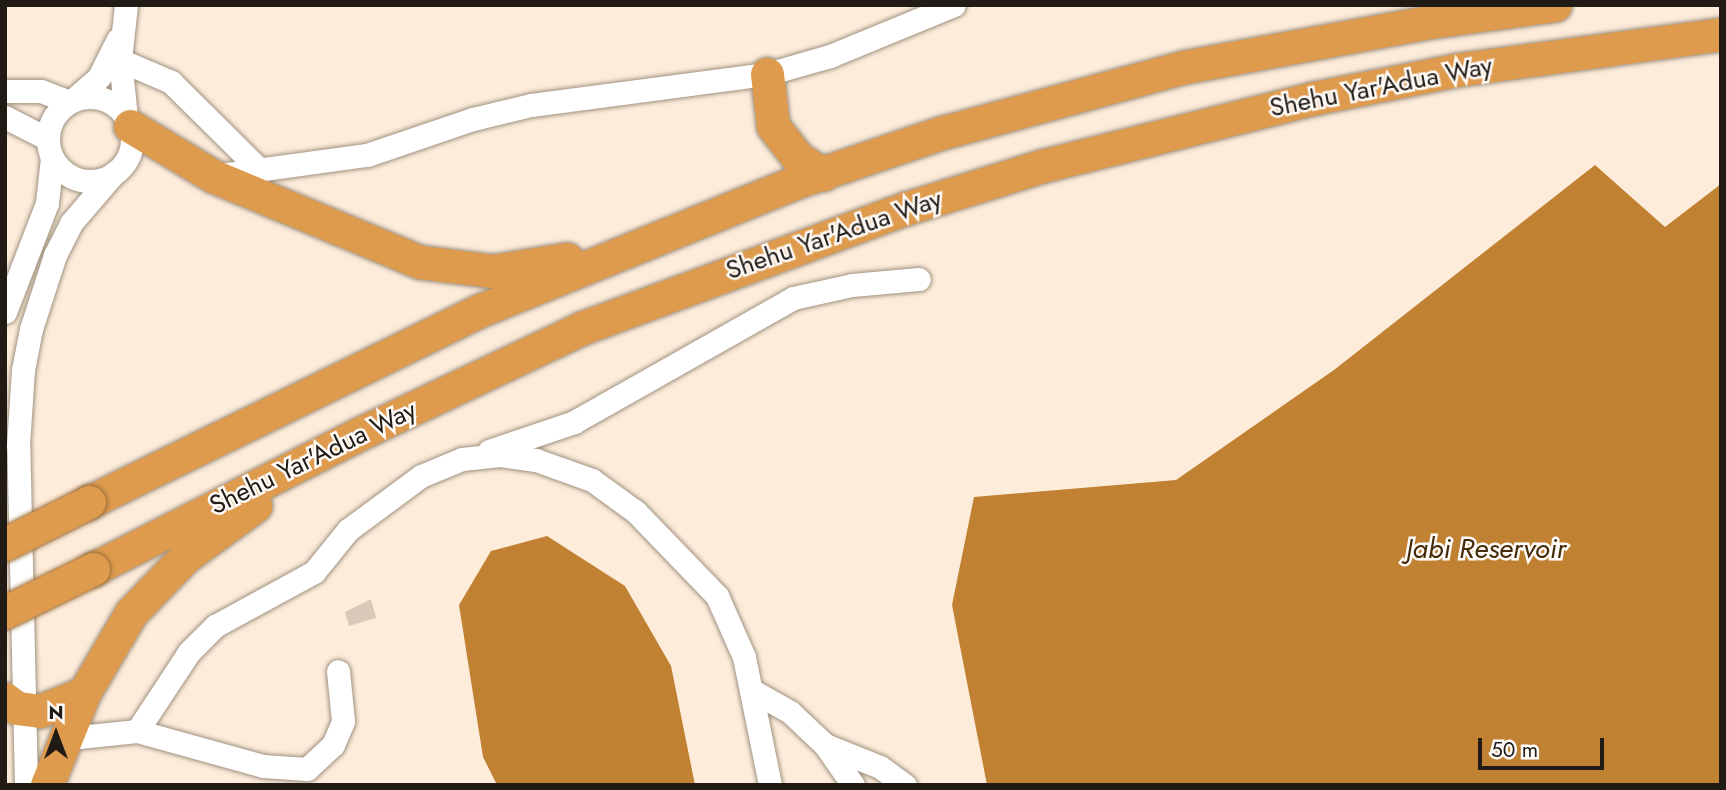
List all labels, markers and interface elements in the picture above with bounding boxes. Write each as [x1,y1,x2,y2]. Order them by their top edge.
street label: Shehu Yar'Adua Way [1267,50,1495,124]
street label: Shehu Yar'Adua Way [722,183,946,287]
street label: Shehu Yar'Adua Way [205,394,421,522]
water label: Jabi Reservoir [1406,532,1566,566]
north arrow [21,699,91,769]
text: N [48,699,64,726]
scale bar [1481,724,1607,768]
text: 50 m [1491,735,1538,765]

